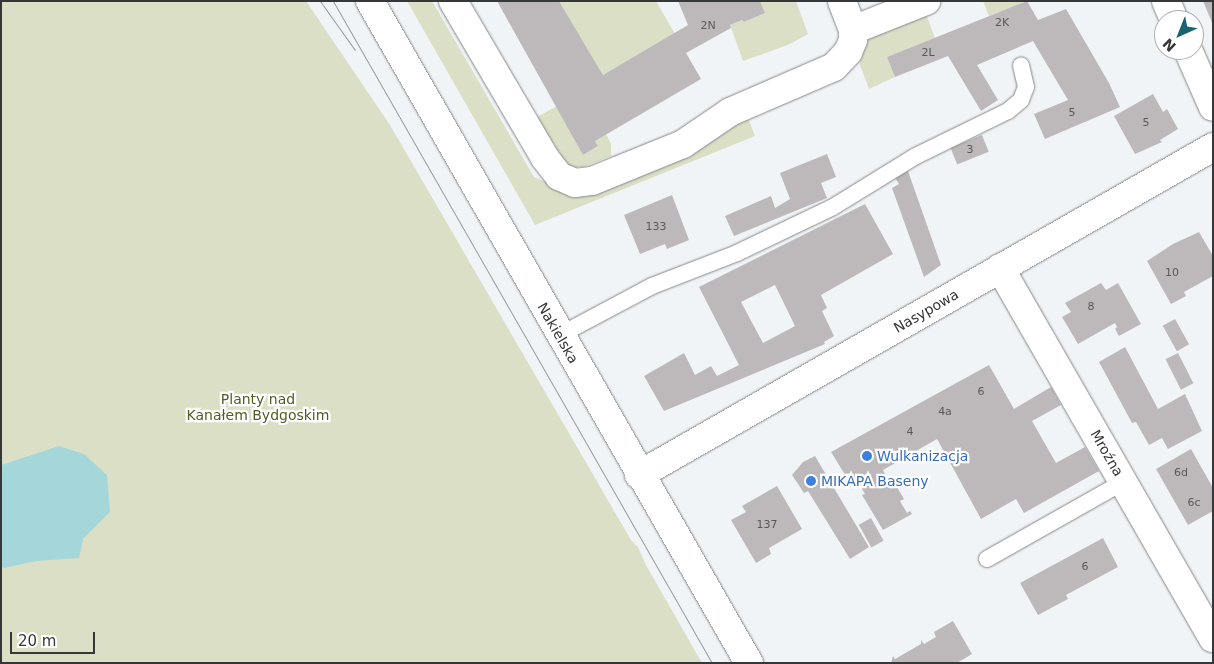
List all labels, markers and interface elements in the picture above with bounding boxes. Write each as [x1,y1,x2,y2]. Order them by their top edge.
north arrow [1154,10,1204,60]
house number: 2K [995,16,1009,30]
house number: 2N [700,19,716,33]
text: N [1160,35,1179,55]
house number: 2L [921,46,935,60]
house number: 5 [1069,106,1075,120]
house number: 5 [1143,116,1149,130]
house number: 3 [967,143,973,157]
house number: 133 [646,220,666,234]
house number: 10 [1165,266,1179,280]
street label: Nasypowa [891,286,961,336]
street label: Nakielska [534,300,582,366]
house number: 8 [1088,300,1094,314]
house number: 6 [978,385,984,399]
park label: Planty nad Kanałem Bydgoskim [187,391,329,424]
house number: 4a [938,405,952,419]
house number: 4 [907,425,913,439]
street label: Mroźna [1087,427,1127,479]
place label: Wulkanizacja [877,448,968,464]
marker: Wulkanizacja [861,450,873,462]
house number: 6d [1174,466,1188,480]
place label: MIKAPA Baseny [821,473,929,489]
marker: MIKAPA Baseny [805,475,817,487]
house number: 6c [1187,496,1201,510]
house number: 137 [757,518,777,532]
house number: 6 [1082,560,1088,574]
scale bar [12,622,98,654]
text: 20 m [18,632,56,650]

